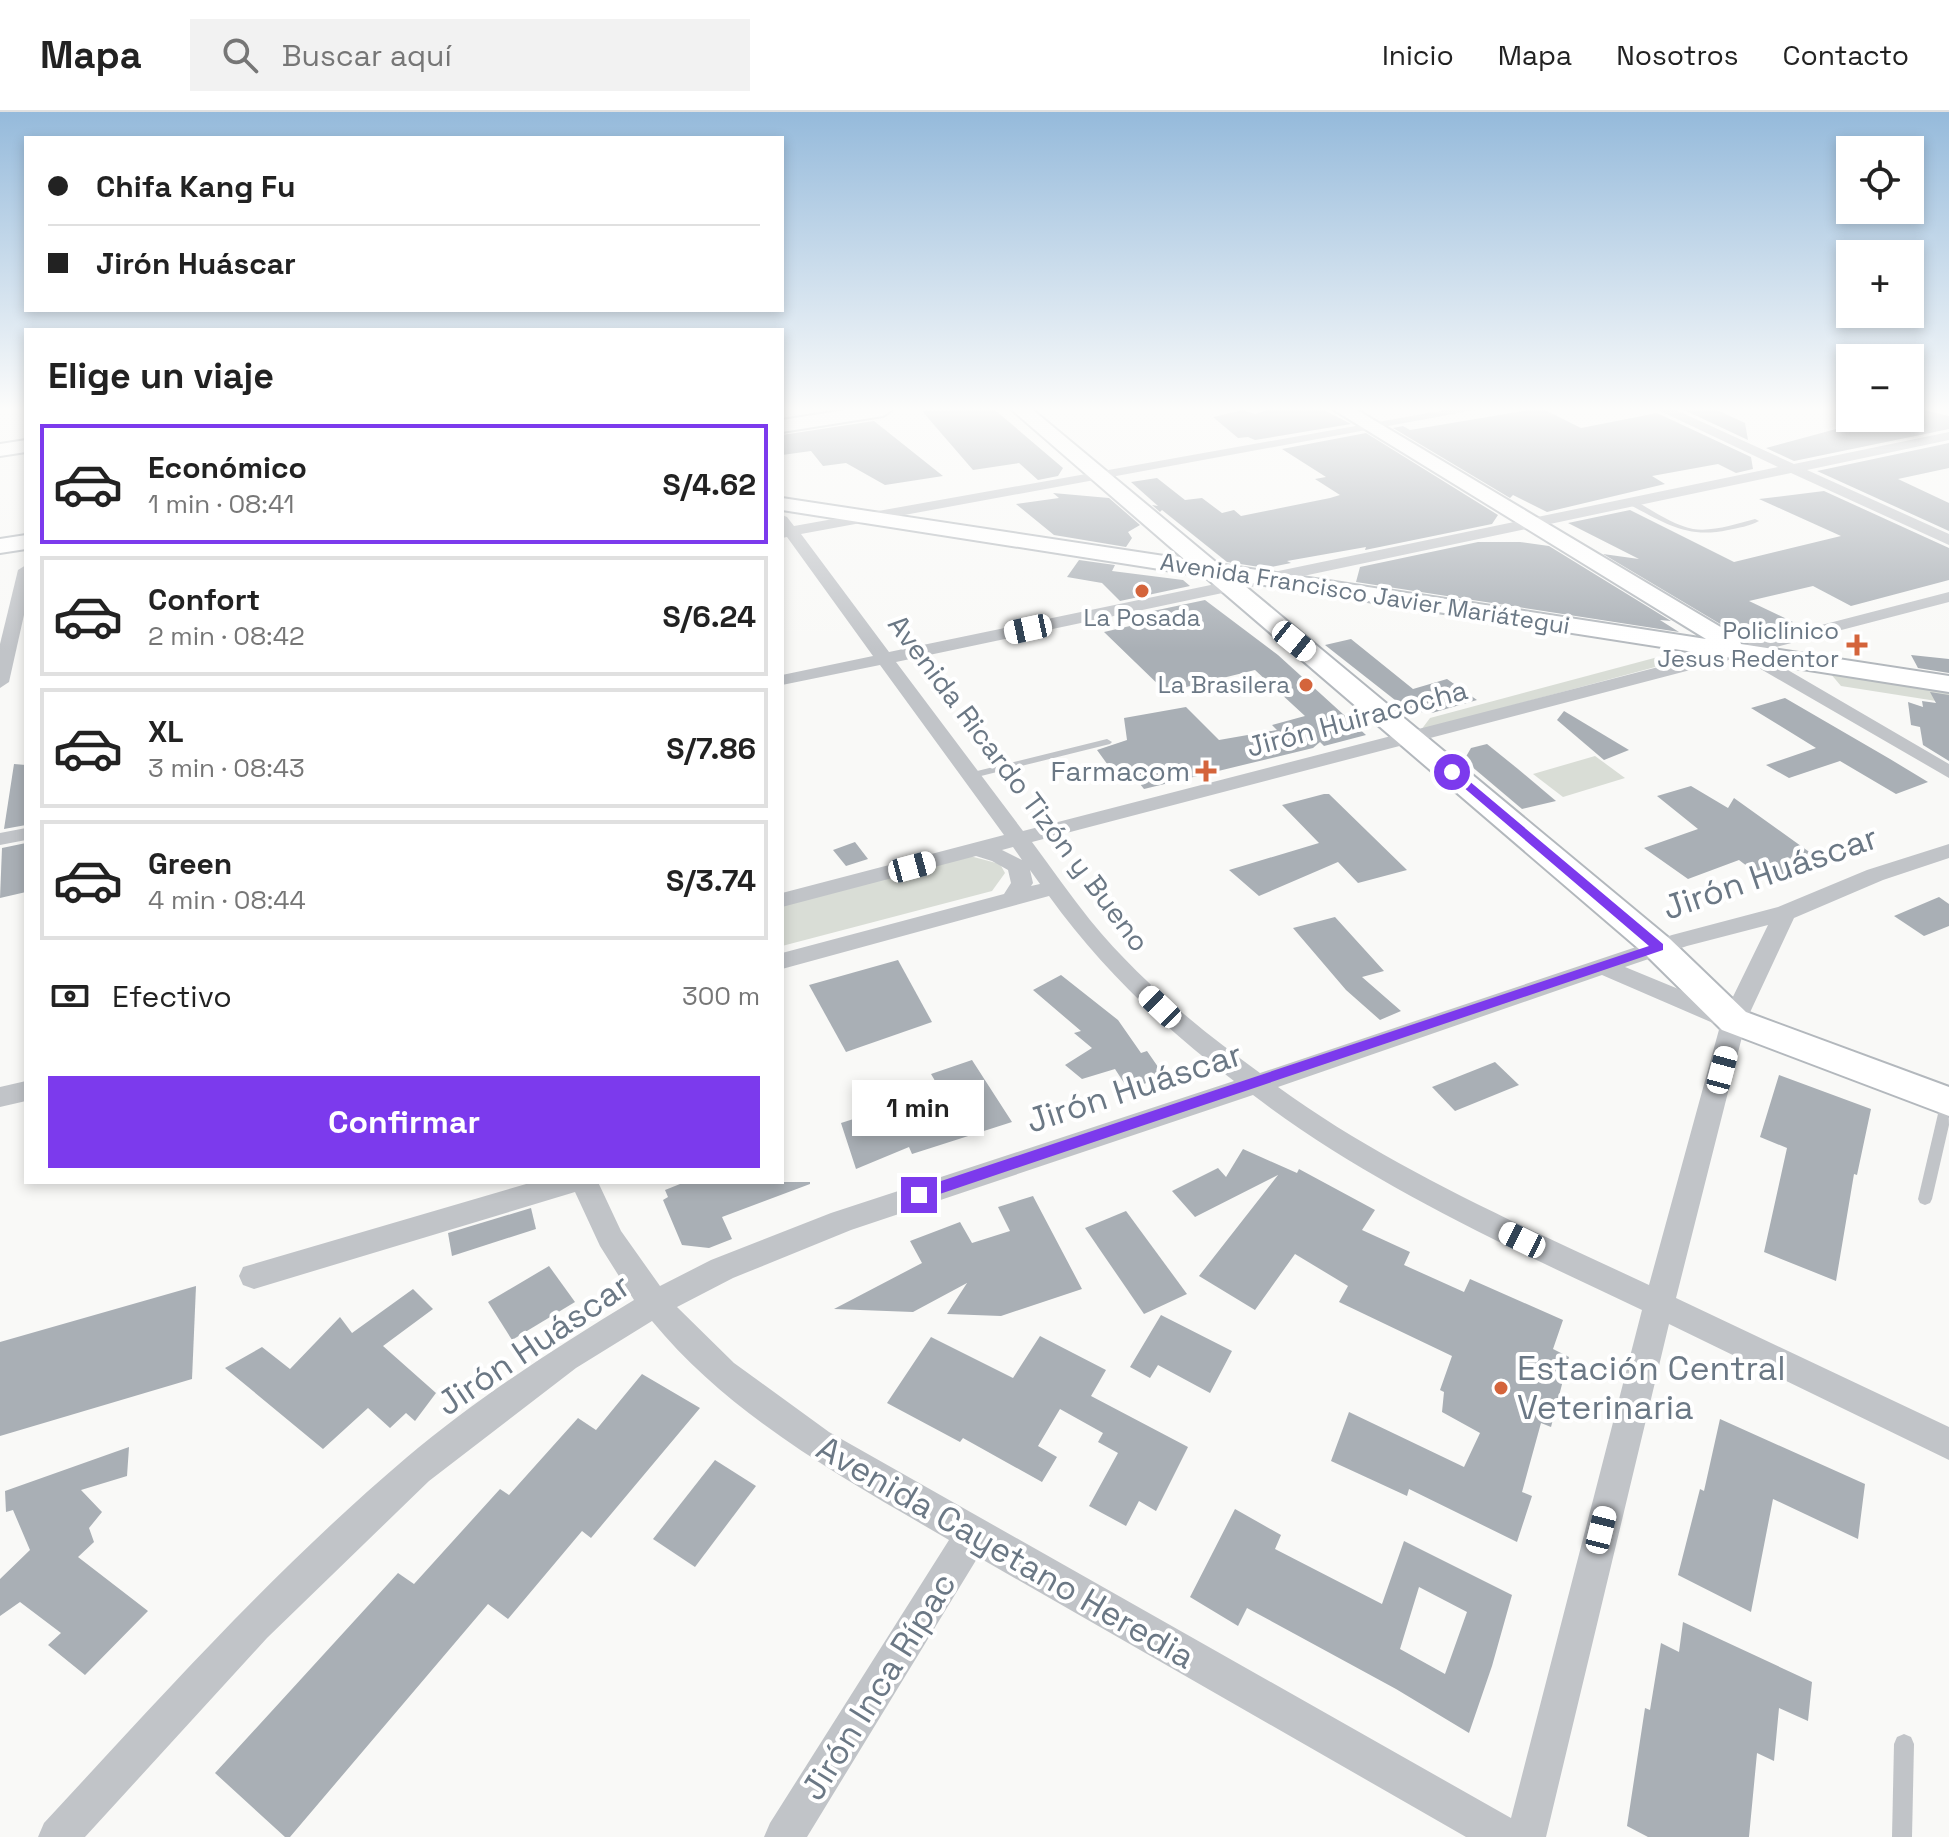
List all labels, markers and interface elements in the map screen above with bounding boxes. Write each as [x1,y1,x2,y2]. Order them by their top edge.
search box [190,19,750,91]
text: Mapa [40,31,142,79]
icon: search [218,33,262,77]
text: Buscar aquí [282,36,452,75]
text: Inicio [1382,37,1454,73]
text: Mapa [1498,37,1572,73]
text: Nosotros [1616,37,1739,73]
text: Contacto [1783,37,1909,73]
map controls [1836,136,1924,432]
button: locate [1836,136,1924,224]
text: Chifa Kang Fu [96,167,295,206]
button: + [1836,240,1924,328]
text: Jirón Huáscar [96,244,296,283]
button: − [1836,344,1924,432]
text: Elige un viaje [48,353,274,399]
icon: car [52,448,124,520]
text: Económico [148,448,307,487]
text: S/4.62 [662,465,756,504]
text: 1 min · 08:41 [148,487,294,521]
street label: Avenida Francisco Javier Mariátegui [1158,546,1572,641]
icon: car [52,580,124,652]
text: Confort [148,580,260,619]
marker: La Posada [1133,582,1151,600]
text: S/6.24 [663,597,756,636]
place label: La Posada [1083,602,1201,633]
street label: Avenida Ricardo Tizón y Bueno [880,607,1158,959]
car [1002,612,1054,646]
place label: Policlinico Jesus Redentor [1657,615,1839,674]
car [1268,617,1320,665]
text: 2 min · 08:42 [148,619,305,653]
marker: Policlinico Jesus Redentor [1846,634,1868,656]
place label: La Brasilera [1158,669,1290,700]
street label: Jirón Huiracocha [1242,671,1472,765]
marker: La Brasilera [1297,676,1315,694]
icon: car [52,712,124,784]
text: XL [148,712,184,751]
text: S/7.86 [666,729,756,768]
text: 3 min · 08:43 [148,751,305,785]
place label: Farmacom [1050,753,1190,789]
route start [1434,754,1470,790]
marker: Farmacom [1197,762,1215,780]
street label: Jirón Huáscar [1657,816,1883,929]
icon: car [52,844,124,916]
text: Green [148,844,232,883]
car [886,849,938,885]
text: S/3.74 [666,861,756,900]
text: 4 min · 08:44 [148,883,306,917]
icon: cash [48,974,92,1018]
text: Efectivo [112,977,232,1016]
text: 300 m [682,979,760,1013]
car [1134,982,1186,1032]
street label: Jirón Huáscar [1021,1032,1248,1143]
car [1704,1044,1740,1096]
button: Confirmar [48,1076,760,1168]
callout: 1 min [853,1079,985,1135]
text: 1 min [886,1091,950,1125]
route end [901,1177,937,1213]
car [1495,1219,1549,1261]
street label: Jirón Huáscar [428,1264,638,1425]
place label: Estación Central Veterinaria [1517,1347,1786,1429]
marker: Estación Central Veterinaria [1492,1379,1510,1397]
street label: Avenida Cayetano Heredia [809,1426,1202,1678]
car [1584,1504,1618,1556]
street label: Jirón Inca Rípac [791,1565,966,1808]

